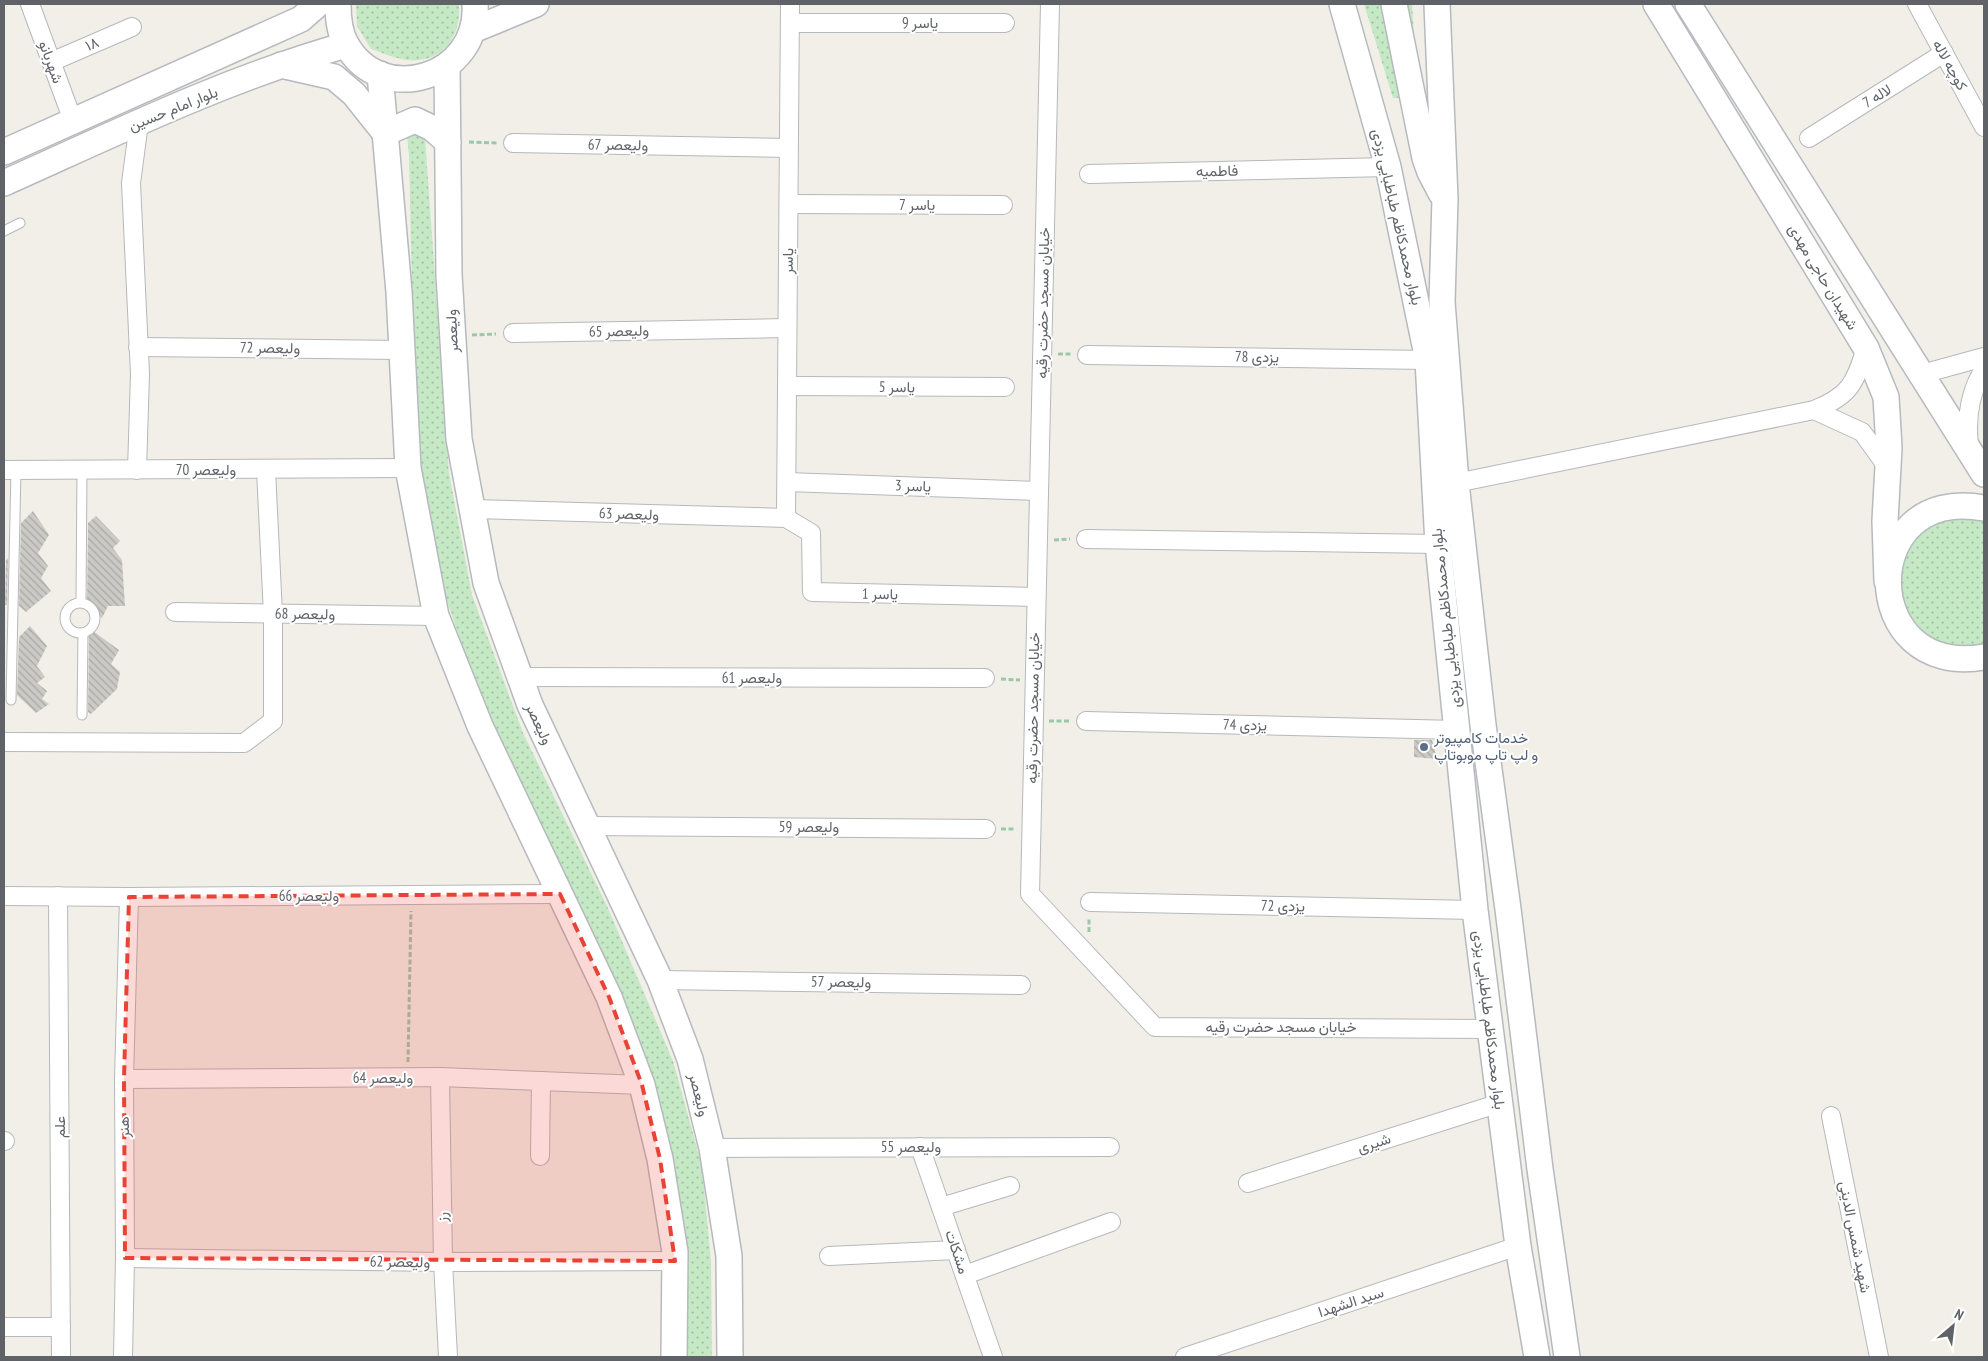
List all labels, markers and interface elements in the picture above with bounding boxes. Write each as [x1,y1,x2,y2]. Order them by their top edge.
street label: یاسر 9 [902,13,938,32]
street label: ۱۸ [82,32,102,55]
street label: کوچه لاله [1928,36,1972,94]
street label: شهربانو [35,38,68,86]
street label: لاله 7 [1859,79,1895,112]
street label: بلوار امام حسین [125,82,221,136]
street label: بلوار محمدکاظم طباطبایی یزدی [1367,127,1427,307]
street label: ولیعصر 67 [588,134,648,155]
street label: فاطمیه [1196,161,1238,180]
street label: یاسر 7 [899,195,935,214]
street label: شهیدان حاجی مهدی [1783,220,1863,334]
street label: خیابان مسجد حضرت رقیه [1032,227,1053,379]
street label: یاسر [778,248,797,275]
street label: ولیعصر [441,309,462,354]
street label: ولیعصر 65 [589,320,649,341]
street label: ولیعصر 72 [240,337,300,358]
street label: یزدی 78 [1235,347,1279,367]
street label: یاسر 5 [879,377,915,396]
street label: ولیعصر 70 [176,460,236,479]
street label: یاسر 3 [895,475,931,496]
street label: ولیعصر 63 [599,503,660,524]
street label: بلوار محمدکاظم طباطبایی یزدی [1427,527,1465,709]
street label: یاسر 1 [862,584,898,603]
street label: ولیعصر 68 [275,603,335,624]
street label: خیابان مسجد حضرت رقیه [1022,632,1043,784]
street label: ولیعصر 61 [722,668,782,687]
street label: ولیعصر [521,699,557,748]
street label: یزدی 74 [1223,715,1267,735]
place label: خدمات کامپیوتر و لپ تاپ موبوتاپ [1433,728,1538,765]
marker: خدمات کامپیوتر و لپ تاپ موبوتاپ [1418,741,1430,753]
street label: ولیعصر 59 [779,817,839,836]
street label: ولیعصر 66 [279,886,339,905]
street label: یزدی 72 [1261,896,1305,916]
street label: بلوار محمدکاظم طباطبایی یزدی [1468,929,1510,1111]
street label: ولیعصر 57 [811,971,871,992]
street label: خیابان مسجد حضرت رقیه [1205,1017,1357,1036]
street label: ولیعصر 64 [353,1068,413,1087]
street label: ولیعصر [685,1070,714,1118]
street label: علم [50,1116,70,1138]
street label: هنر [114,1116,133,1139]
street label: شیری [1355,1128,1393,1158]
street label: ولیعصر 55 [881,1137,941,1156]
street label: شهید شمس الدینی [1834,1179,1876,1295]
street label: رز [432,1212,451,1223]
street label: مشکات [941,1227,974,1276]
street label: ولیعصر 62 [370,1251,430,1272]
street label: سید الشهدا [1316,1282,1386,1321]
north arrow [1928,1301,1978,1351]
text: N [1952,1305,1967,1324]

